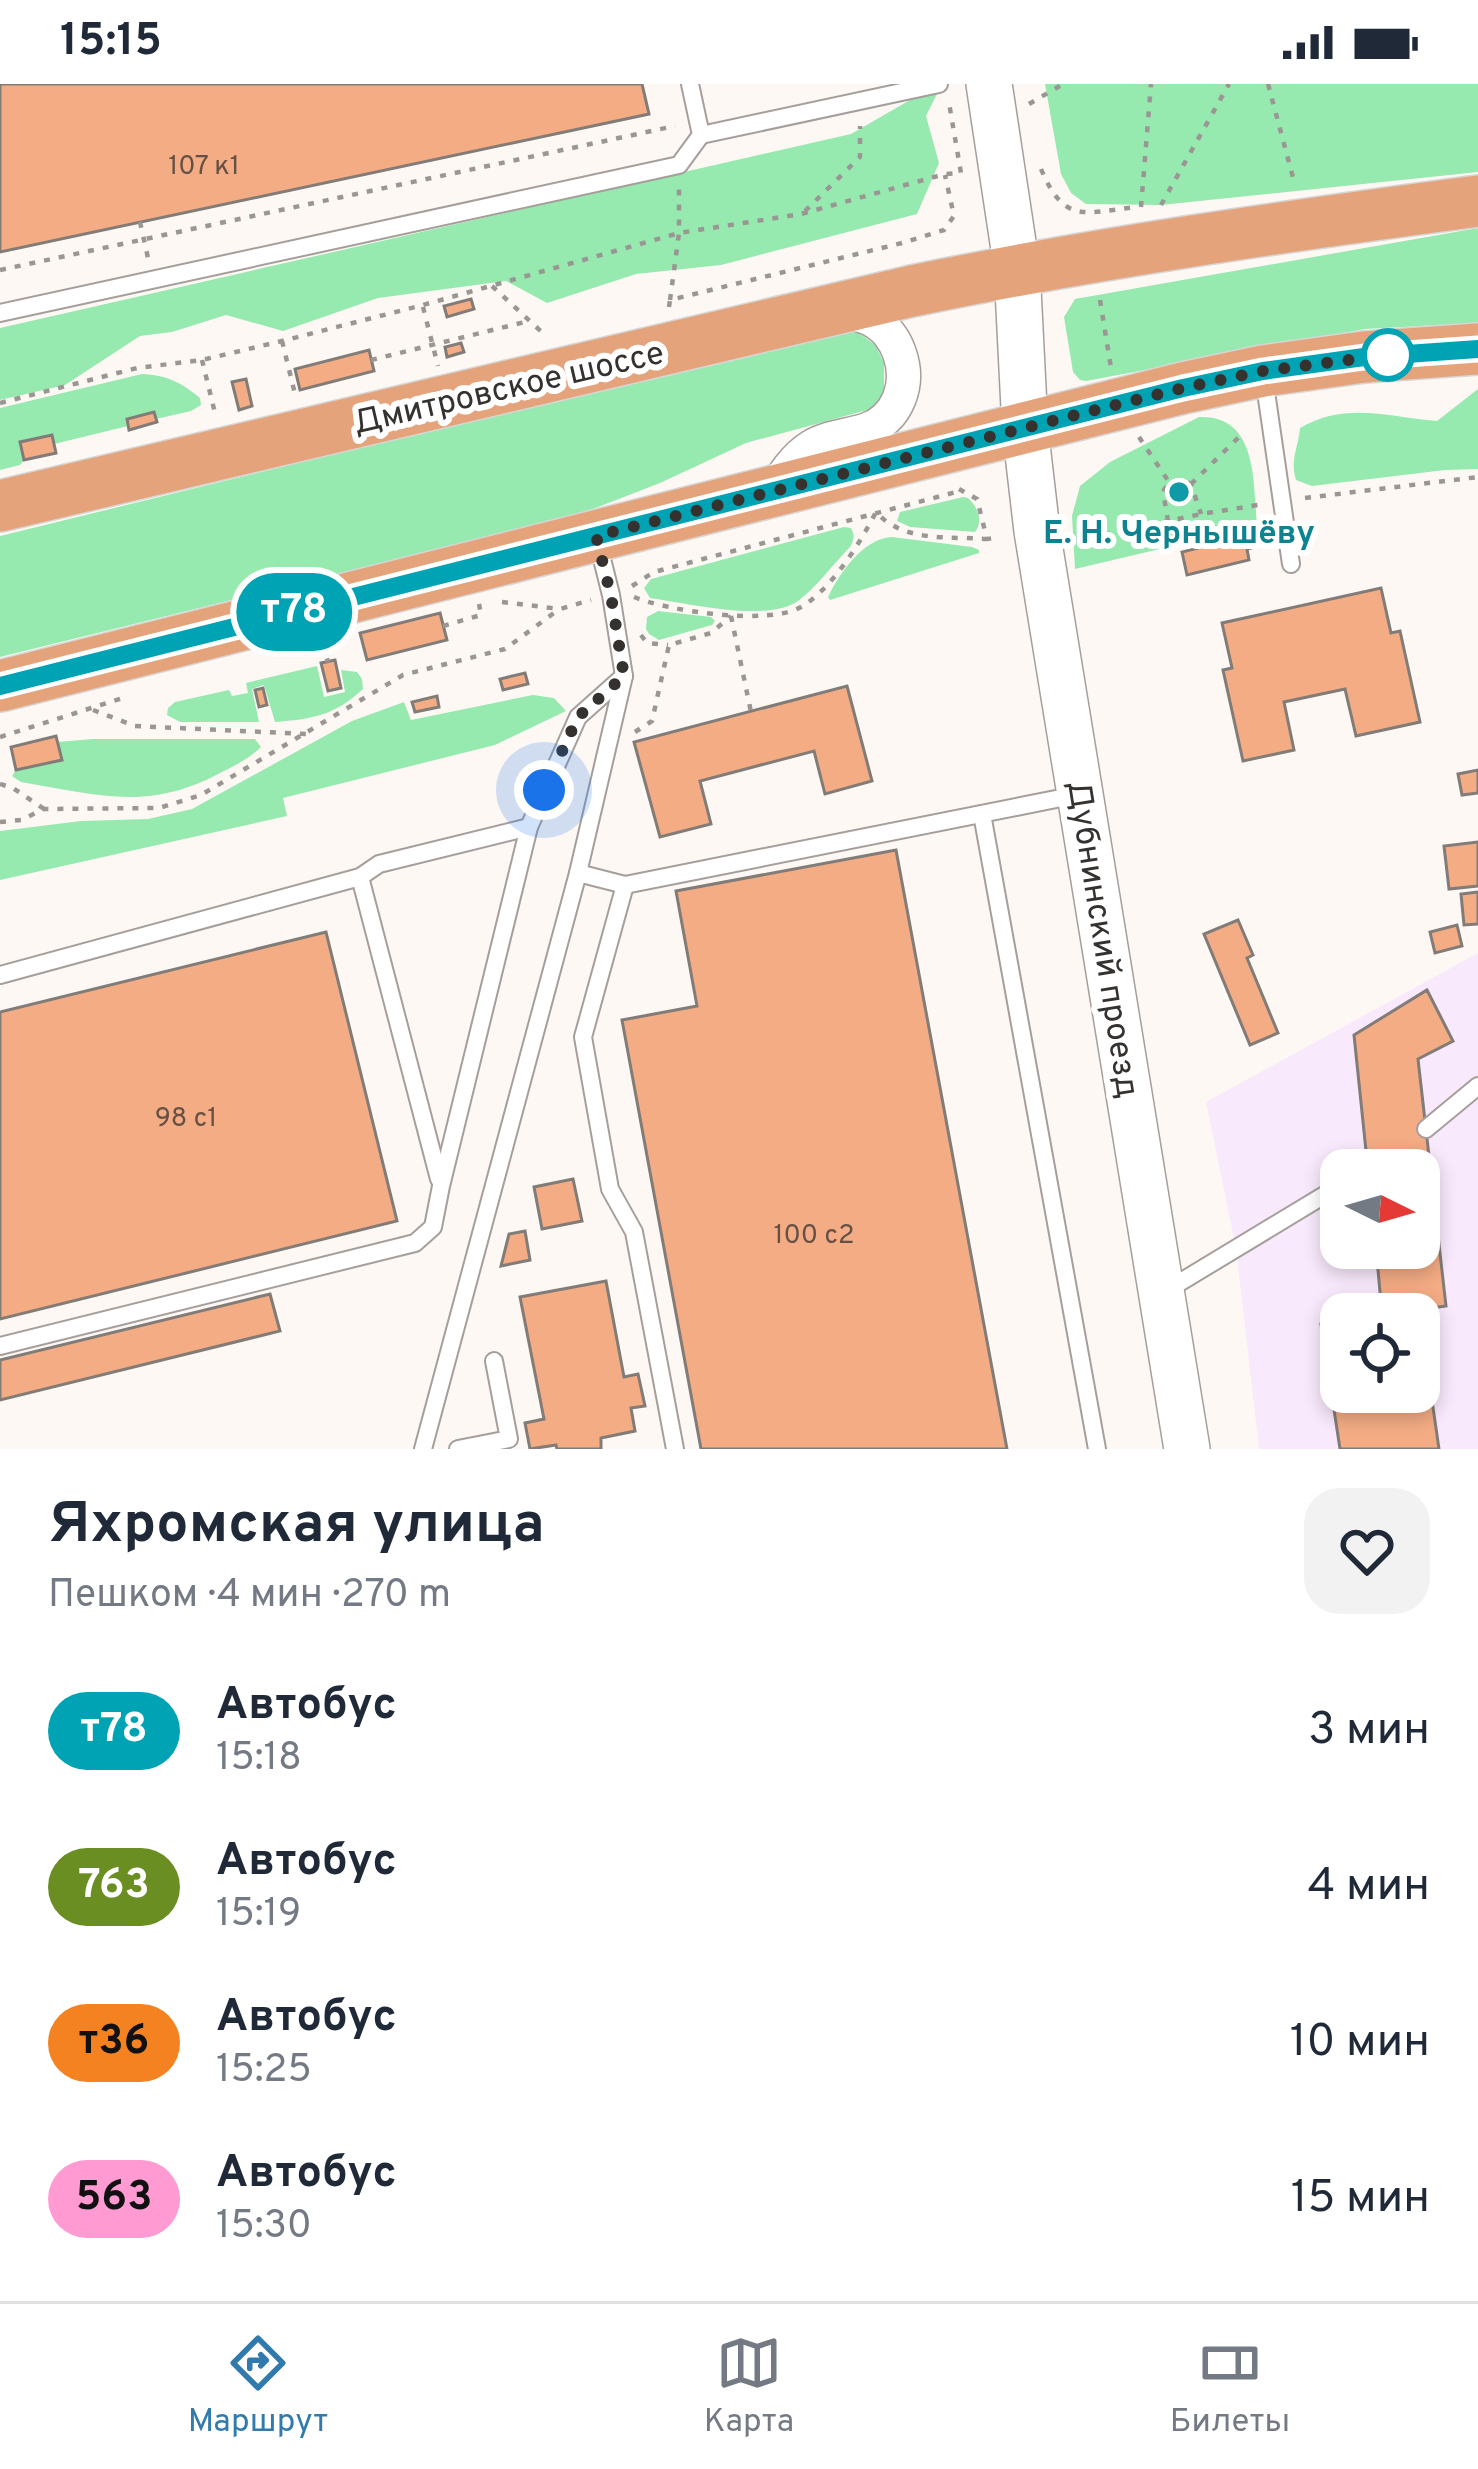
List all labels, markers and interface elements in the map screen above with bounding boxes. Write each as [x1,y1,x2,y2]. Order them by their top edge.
text: 15:15 [60,14,162,71]
house number: 107 к1 [168,150,240,184]
unlabelled marker [1363,330,1413,380]
street label: Дмитровское шоссе [349,334,668,446]
marker: Е. Н. Чернышёву [1166,479,1192,505]
place label: Е. Н. Чернышёву [1043,514,1315,556]
line badge: т78 [225,573,363,651]
text: т78 [260,585,328,638]
your location [514,760,574,820]
street label: Дубнинский проезд [1055,778,1147,1101]
house number: 98 с1 [155,1102,217,1136]
north arrow [1320,1149,1440,1269]
map controls [1320,1149,1440,1413]
house number: 100 с2 [774,1219,854,1253]
button: locate [1320,1293,1440,1413]
button: heart [1304,1488,1430,1614]
text: Яхромская улица [48,1491,545,1563]
text: Пешком · 4 мин · 270 m [48,1572,451,1621]
text: Автобус [216,1678,397,1735]
text: 3 мин [1308,1703,1430,1760]
text: т78 [80,1704,148,1757]
text: 15:18 [216,1735,302,1784]
text: Автобус [216,1834,397,1891]
text: 4 мин [1308,1859,1430,1916]
text: 763 [78,1860,150,1913]
text: 15:19 [216,1891,301,1940]
text: Автобус [216,1990,397,2047]
text: 10 мин [1290,2015,1430,2072]
text: т36 [79,2016,149,2069]
text: 15:25 [216,2047,312,2096]
text: Автобус [216,2146,397,2203]
text: 15 мин [1291,2171,1430,2228]
text: 563 [76,2172,152,2225]
text: 15:30 [216,2203,312,2252]
tab: Маршрут [188,2330,328,2444]
tab: Карта [704,2330,794,2444]
tab: Билеты [1170,2330,1290,2444]

